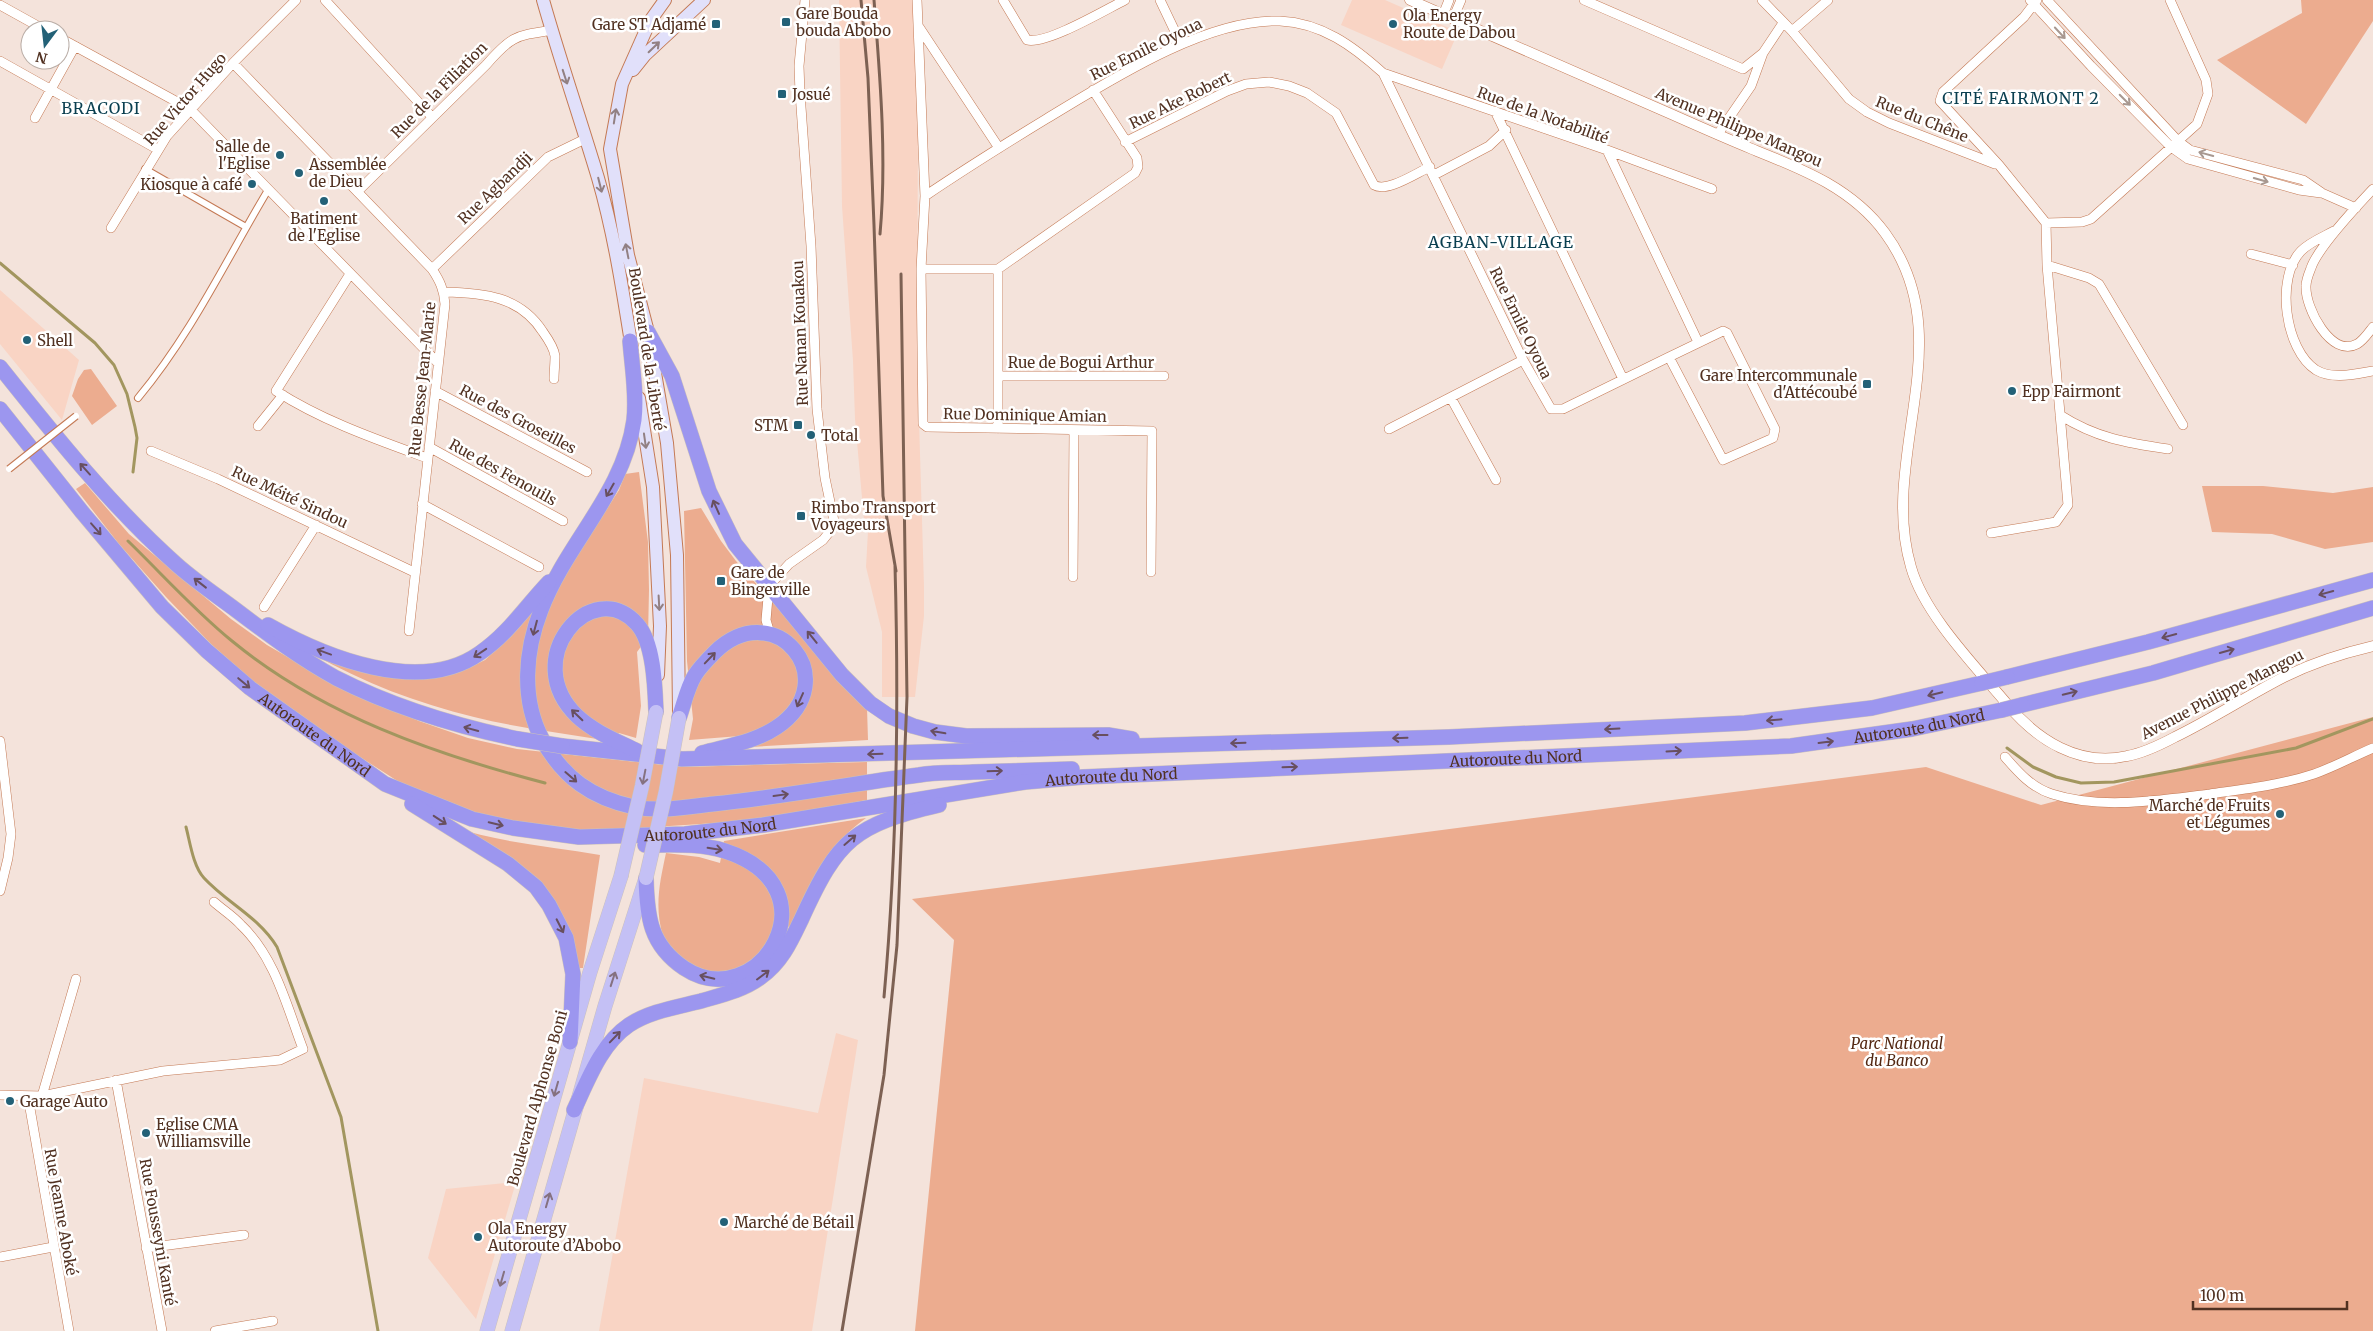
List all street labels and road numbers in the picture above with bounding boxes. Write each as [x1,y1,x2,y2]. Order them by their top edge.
street label: Rue Emile Oyoua [1087,14,1205,84]
street label: Rue de la Filiation [387,38,491,142]
street label: Rue Victor Hugo [140,49,230,149]
street label: Rue Ake Robert [1126,67,1234,133]
street label: Rue de la Notabilité [1475,82,1611,148]
street label: Avenue Philippe Mangou [1652,83,1825,171]
street label: Rue du Chêne [1873,92,1971,146]
street label: Rue Agbandji [454,148,536,228]
street label: Rue Nanan Kouakou [788,260,812,406]
street label: Rue Emile Oyoua [1486,264,1556,382]
street label: Boulevard de la Liberté [625,266,669,432]
street label: Rue Besse Jean-Marie [404,301,440,457]
street label: Rue de Bogui Arthur [1008,353,1154,372]
street label: Rue des Groseilles [456,380,580,458]
street label: Rue Dominique Amian [943,404,1107,426]
street label: Rue des Fenouils [446,435,560,509]
street label: Rue Méité Sindou [229,462,351,532]
street label: Avenue Philippe Mangou [2137,645,2306,744]
street label: Autoroute du Nord [254,687,374,780]
street label: Autoroute du Nord [1851,704,1986,747]
street label: Autoroute du Nord [1448,746,1582,770]
street label: Autoroute du Nord [1043,763,1178,790]
street label: Autoroute du Nord [643,813,778,845]
street label: Boulevard Alphonse Boni [503,1008,571,1188]
street label: Rue Jeanne Aboké [40,1147,82,1277]
street label: Rue Fousseyni Kanté [136,1157,180,1307]

